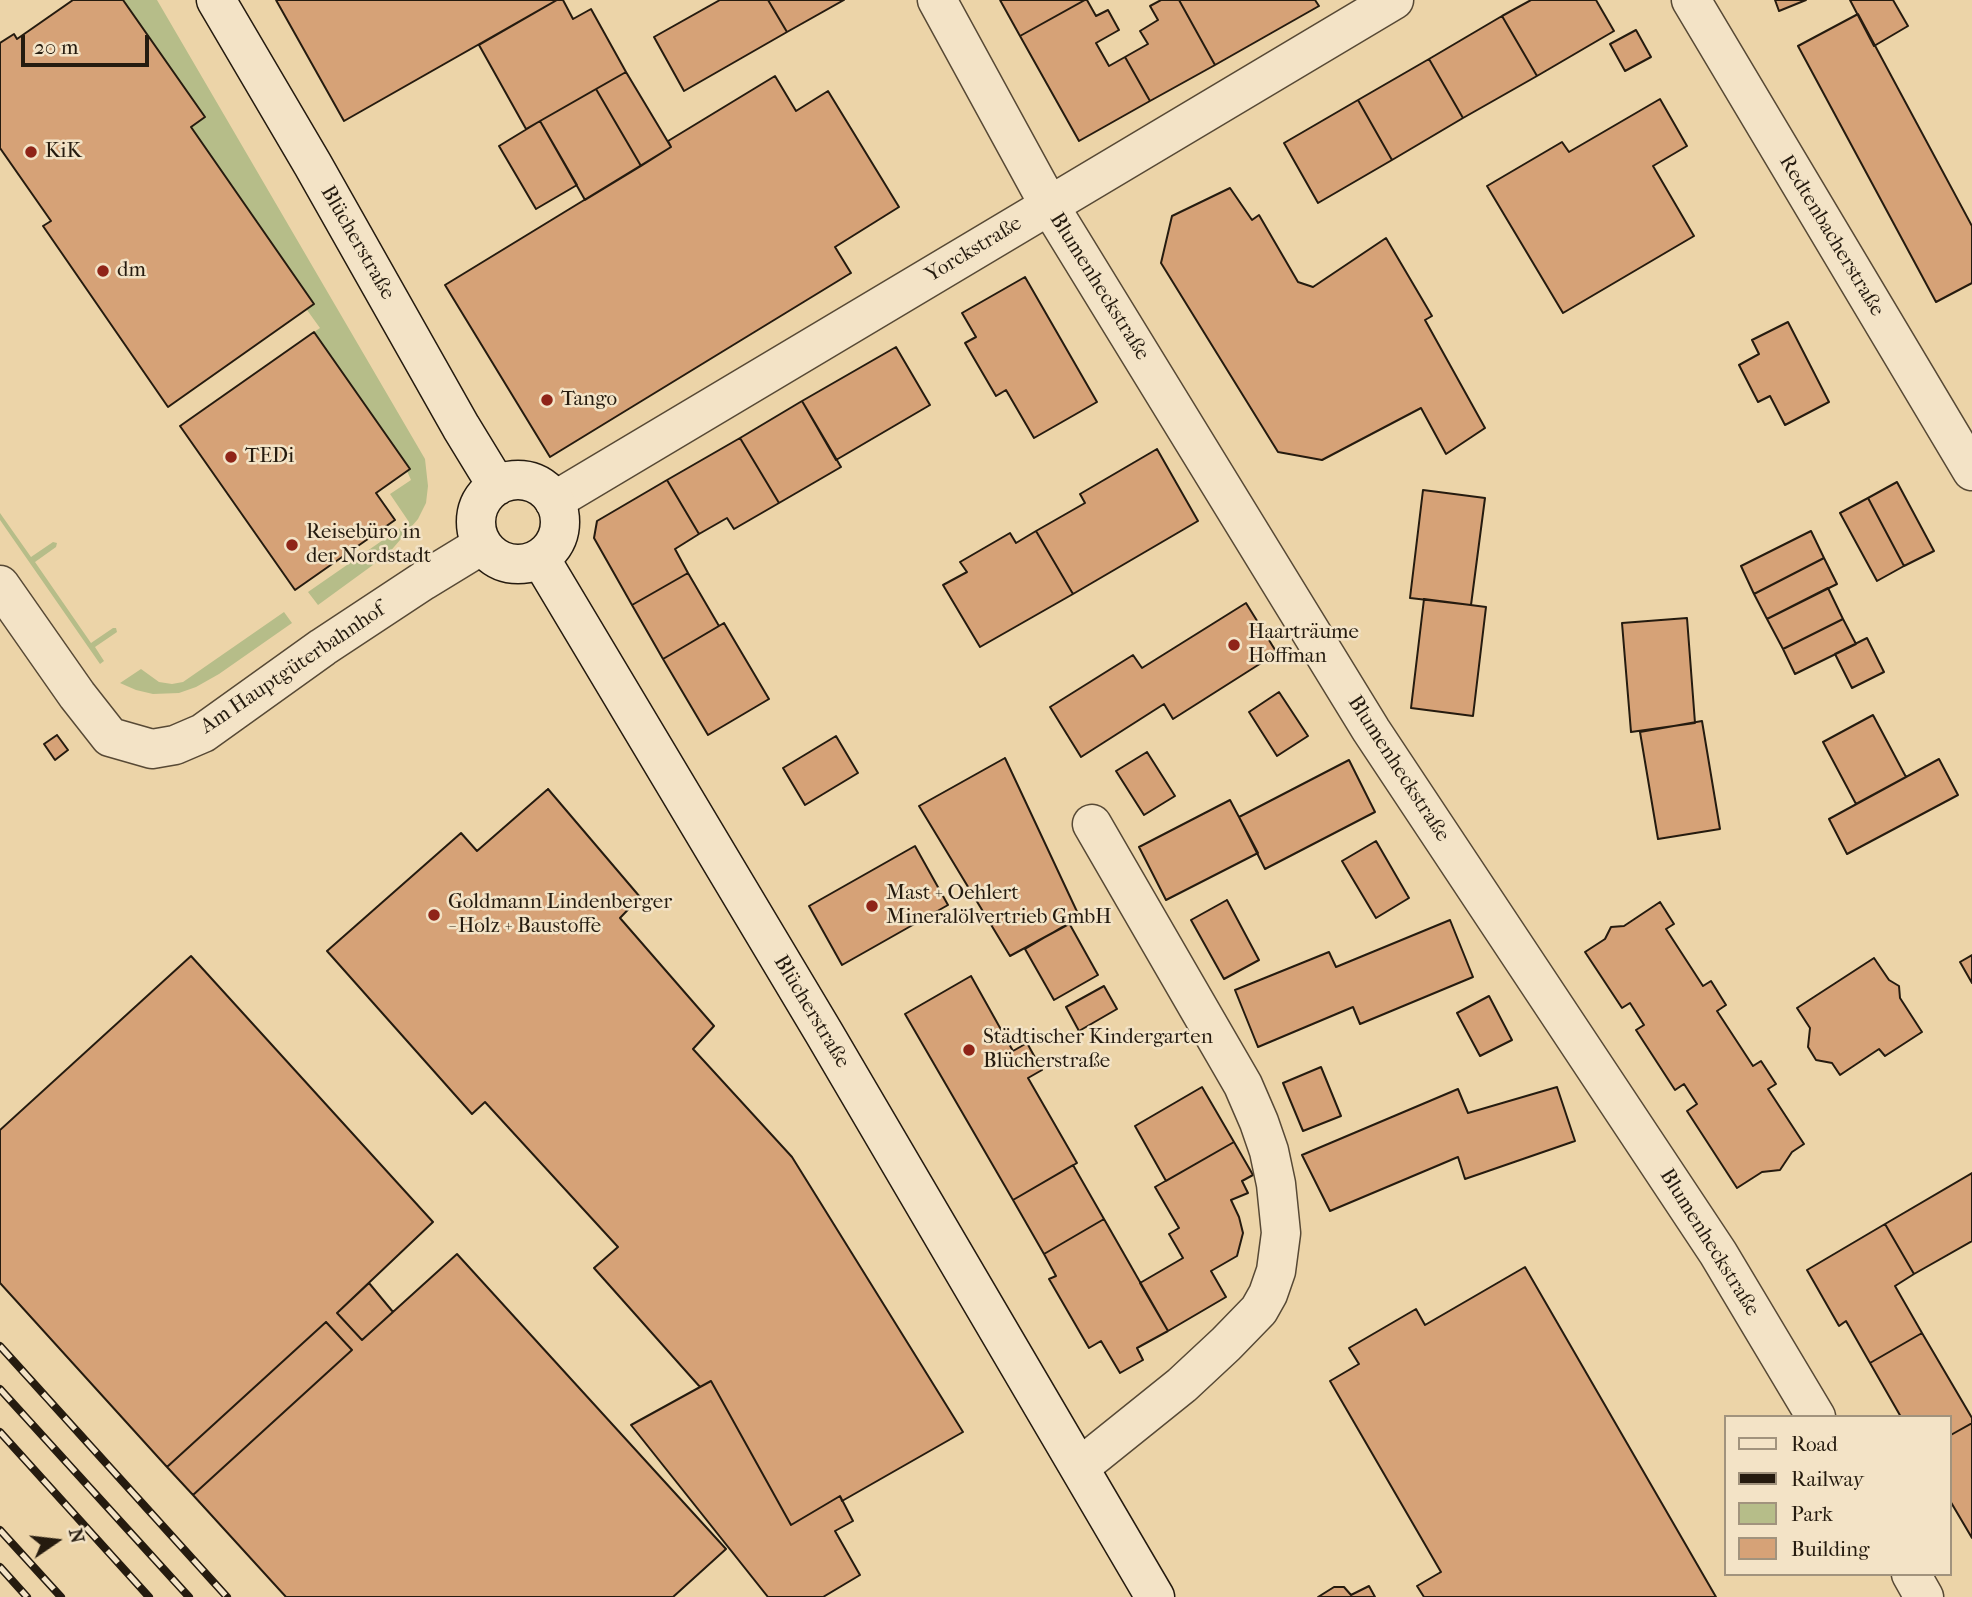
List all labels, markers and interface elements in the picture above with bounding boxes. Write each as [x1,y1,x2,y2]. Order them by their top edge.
scale bar [24,21,152,65]
text: 20 m [34,35,78,59]
place label: KiK [45,139,82,165]
marker: KiK [23,144,39,160]
street label: Redtenbacherstraße [1773,151,1889,321]
street label: Blücherstraße [314,182,400,304]
street label: Blumenheckstraße [1044,209,1154,365]
street label: Yorckstraße [921,212,1027,288]
place label: dm [117,258,146,284]
marker: dm [95,263,111,279]
place label: Tango [561,387,617,413]
marker: Tango [539,392,555,408]
place label: TEDi [245,444,294,470]
marker: TEDi [223,449,239,465]
place label: Reisebüro in der Nordstadt [306,520,431,570]
marker: Reisebüro in der Nordstadt [284,537,300,553]
street label: Am Hauptgüterbahnhof [196,598,390,740]
place label: Haarträume Hoffman [1248,620,1359,670]
marker: Haarträume Hoffman [1226,637,1242,653]
street label: Blumenheckstraße [1341,691,1455,847]
place label: Mast + Oehlert Mineralölvertrieb GmbH [886,881,1112,931]
place label: Goldmann Lindenberger - Holz + Baustoffe [448,890,672,940]
marker: Mast + Oehlert Mineralölvertrieb GmbH [864,898,880,914]
marker: Goldmann Lindenberger - Holz + Baustoffe [426,907,442,923]
street label: Blücherstraße [767,951,855,1073]
place label: Städtischer Kindergarten Blücherstraße [983,1025,1213,1075]
marker: Städtischer Kindergarten Blücherstraße [961,1042,977,1058]
street label: Blumenheckstraße [1654,1165,1764,1321]
legend [1724,1415,1951,1576]
text: Road [1791,1432,1838,1456]
text: Railway [1791,1467,1864,1491]
text: Park [1791,1502,1833,1526]
north arrow [21,1506,91,1576]
text: N [64,1526,89,1546]
text: Building [1791,1537,1869,1561]

